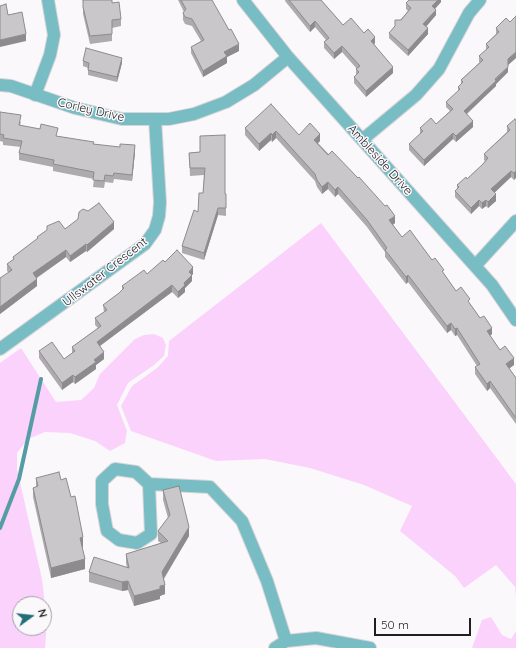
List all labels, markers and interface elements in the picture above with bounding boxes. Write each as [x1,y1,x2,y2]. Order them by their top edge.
street label: Corley Drive [56,95,126,125]
street label: Ambleside Drive [345,122,415,198]
street label: Ullswater Crescent [60,235,150,309]
north arrow [12,596,52,636]
text: N [35,607,50,619]
scale bar [376,610,473,636]
text: 50 m [381,617,409,632]

